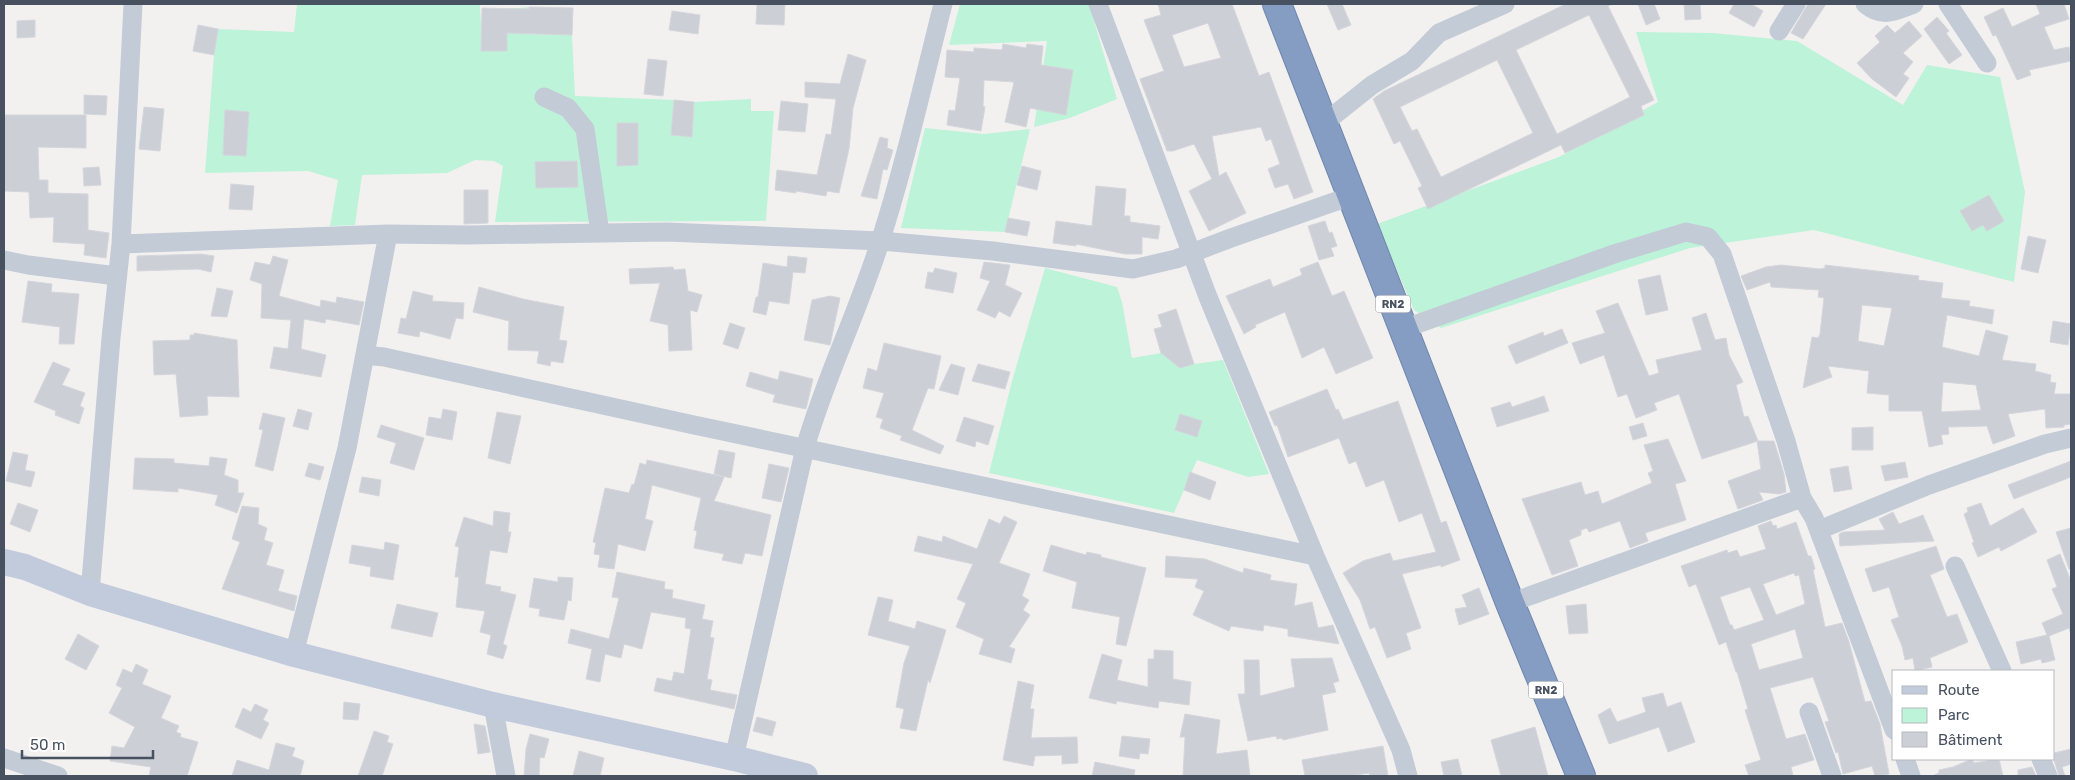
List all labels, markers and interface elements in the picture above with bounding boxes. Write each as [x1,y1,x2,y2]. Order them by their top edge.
road number: RN2 [1376,296,1410,312]
legend [1892,670,2055,760]
text: Route [1938,681,1980,699]
road number: RN2 [1528,682,1564,698]
text: Parc [1938,706,1970,724]
scale bar [22,728,154,760]
text: Bâtiment [1938,731,2002,749]
text: 50 m [30,736,65,754]

